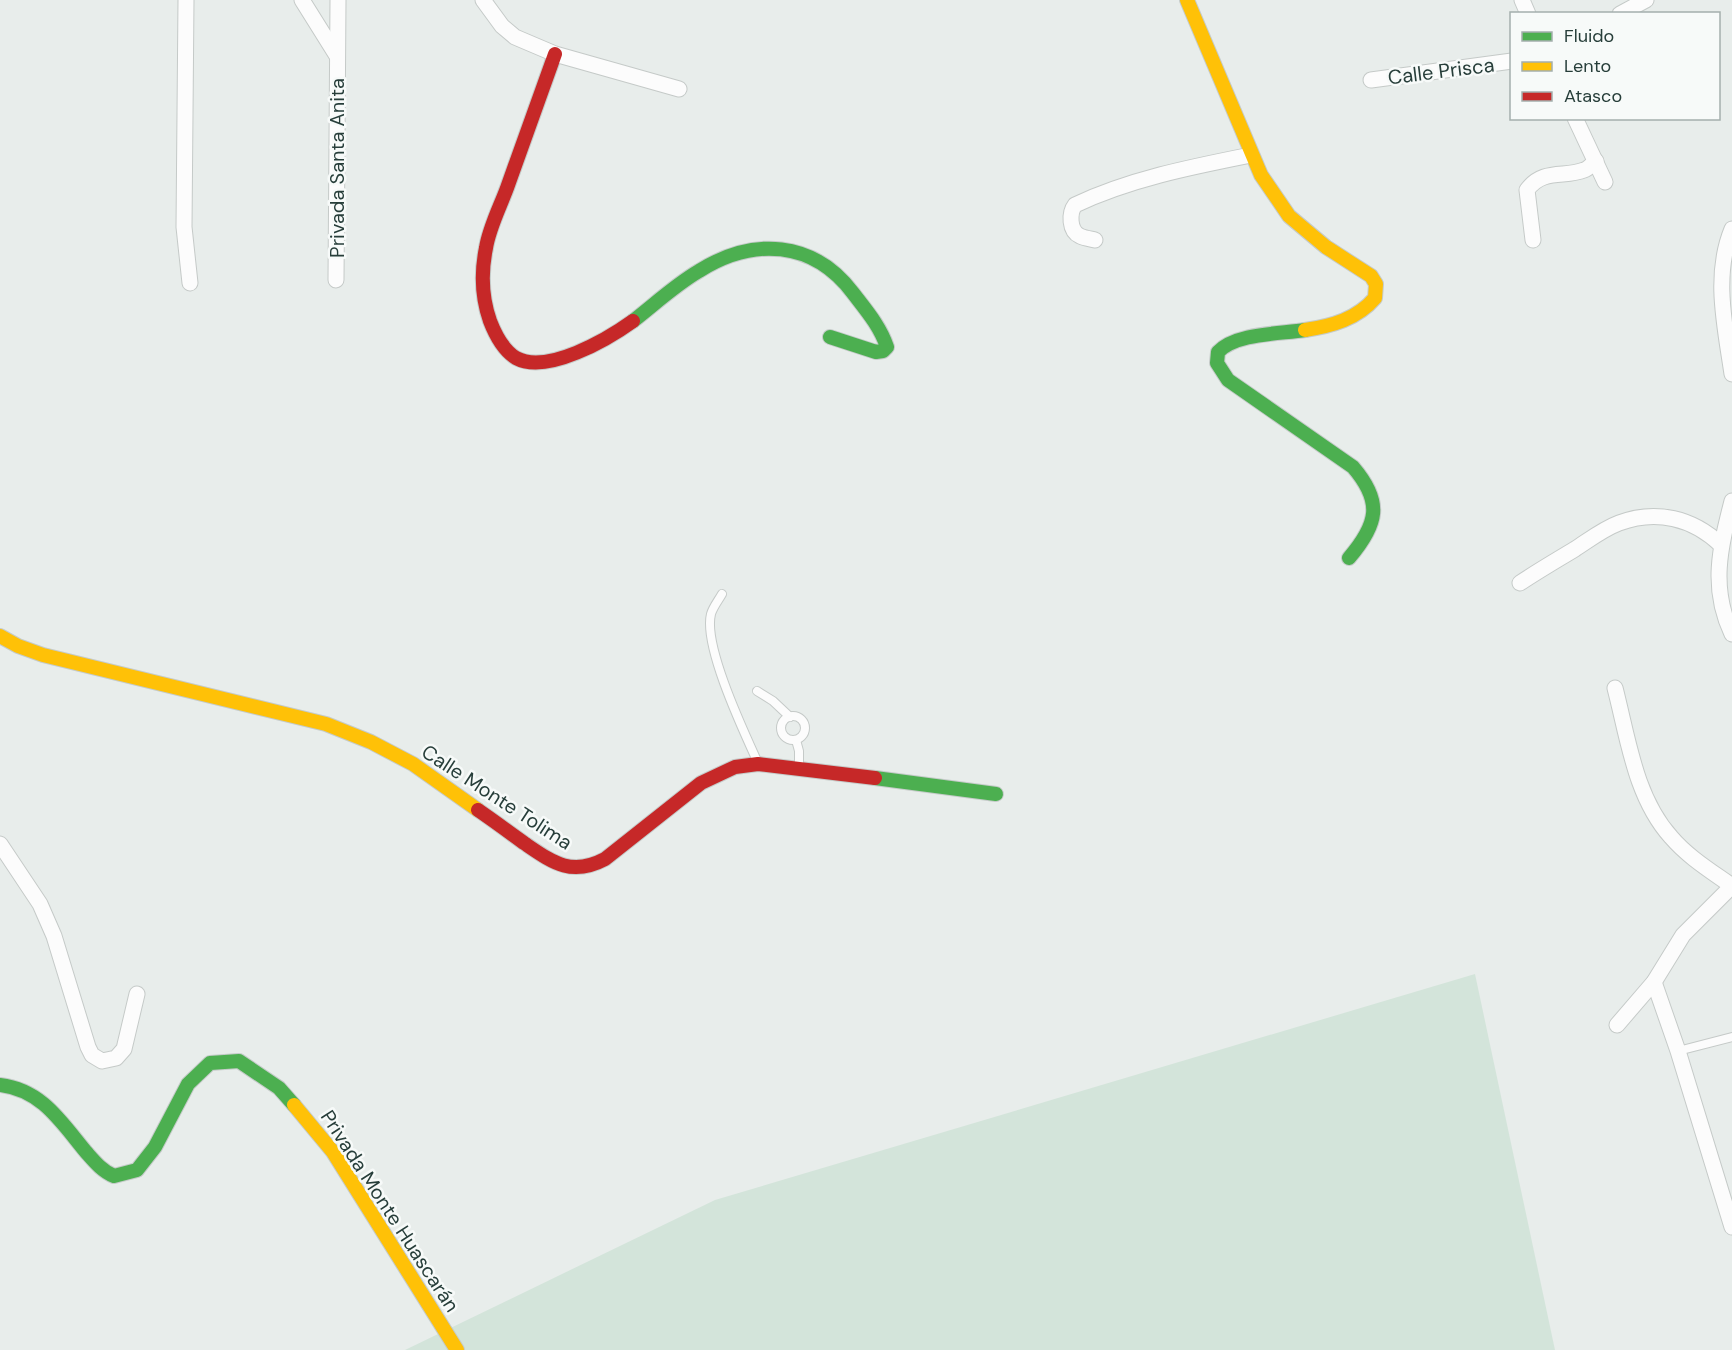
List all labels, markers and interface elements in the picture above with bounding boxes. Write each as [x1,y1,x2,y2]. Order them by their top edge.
legend [1510,12,1720,120]
text: Fluido [1564,24,1614,48]
street label: Calle Prisca [1386,52,1496,90]
text: Lento [1564,54,1611,78]
street label: Privada Santa Anita [324,78,350,258]
text: Atasco [1564,84,1622,108]
street label: Calle Monte Tolima [417,739,577,855]
street label: Privada Monte Huascarán [315,1105,465,1317]

